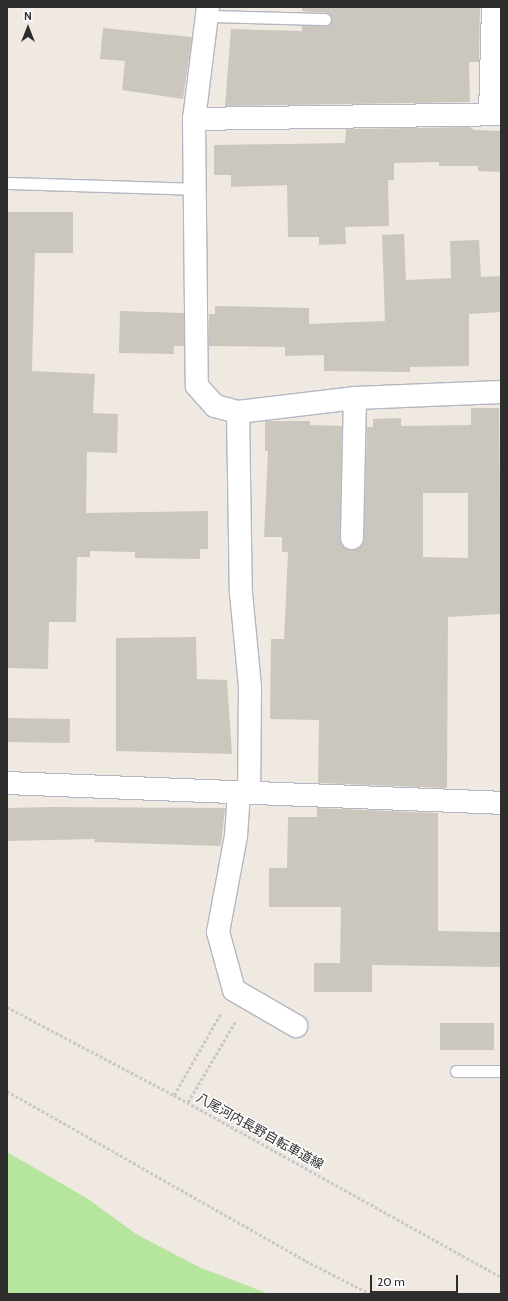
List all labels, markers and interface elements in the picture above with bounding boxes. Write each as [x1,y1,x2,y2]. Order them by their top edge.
north arrow [8,8,48,48]
text: N [24,9,32,23]
street label: 八尾河内長野自転車道線 [194,1090,326,1172]
scale bar [372,1267,460,1293]
text: 20 m [377,1274,405,1289]

